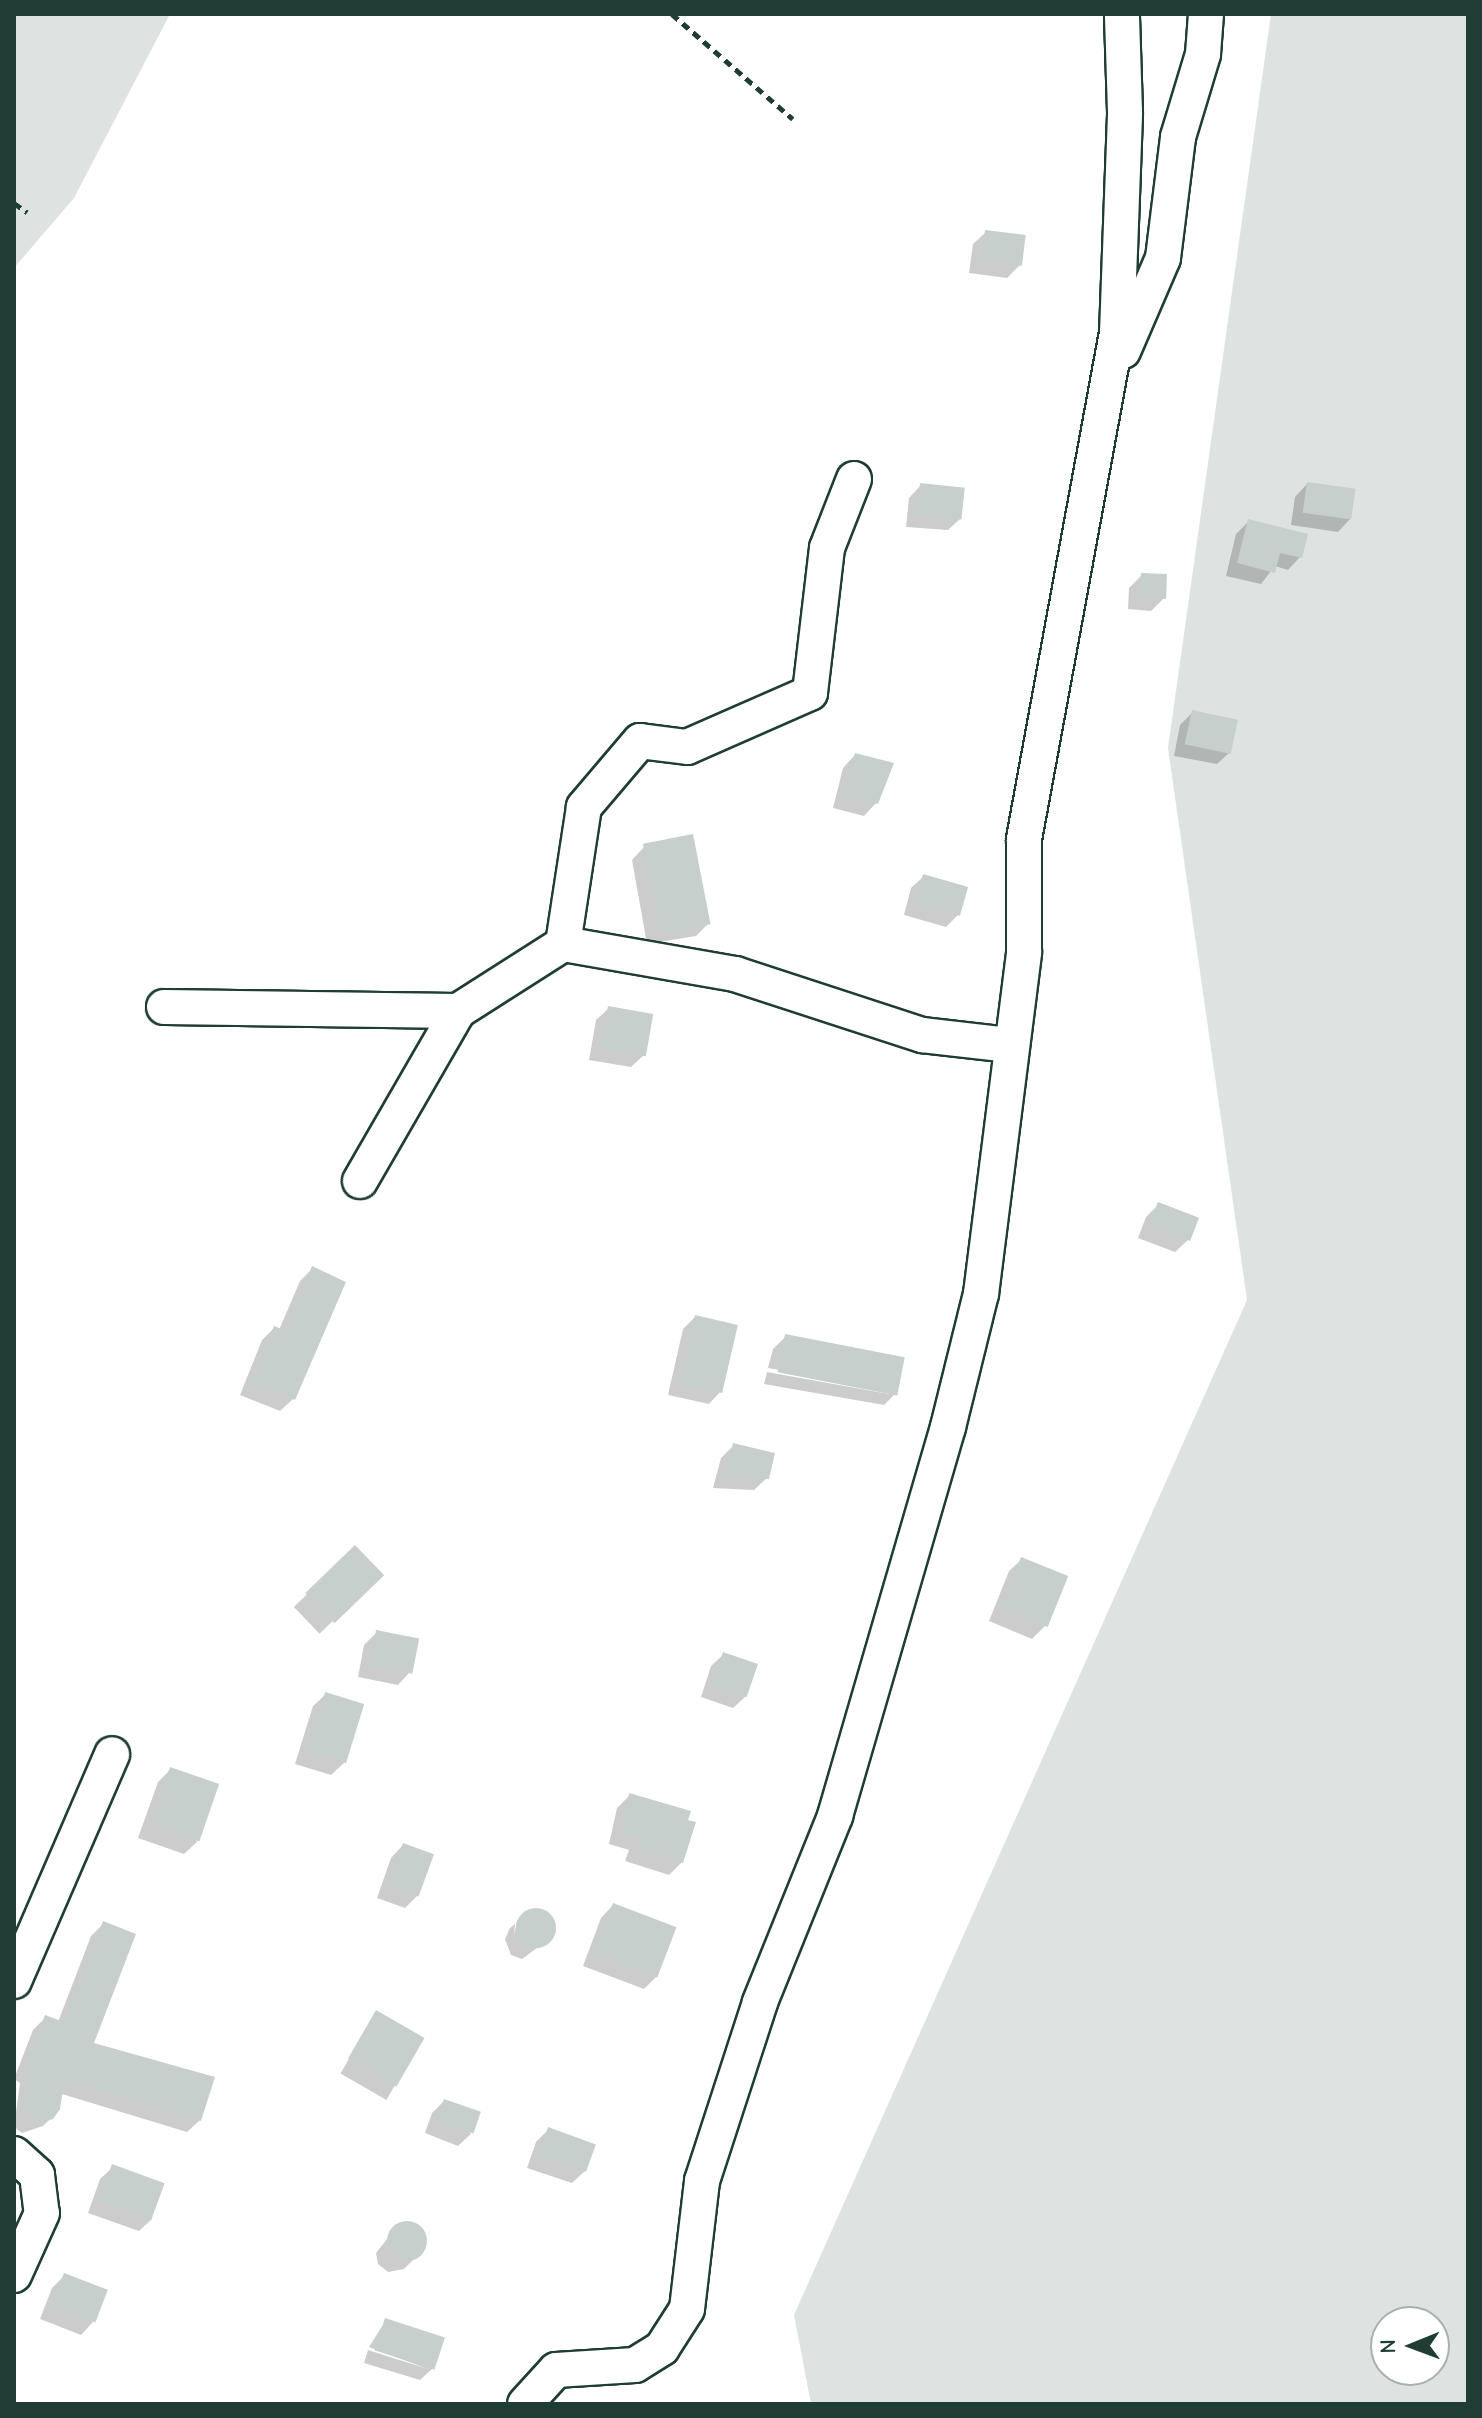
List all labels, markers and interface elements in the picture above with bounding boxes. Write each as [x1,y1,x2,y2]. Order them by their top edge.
north arrow [1370,2306,1450,2386]
text: N [1375,2339,1401,2354]

